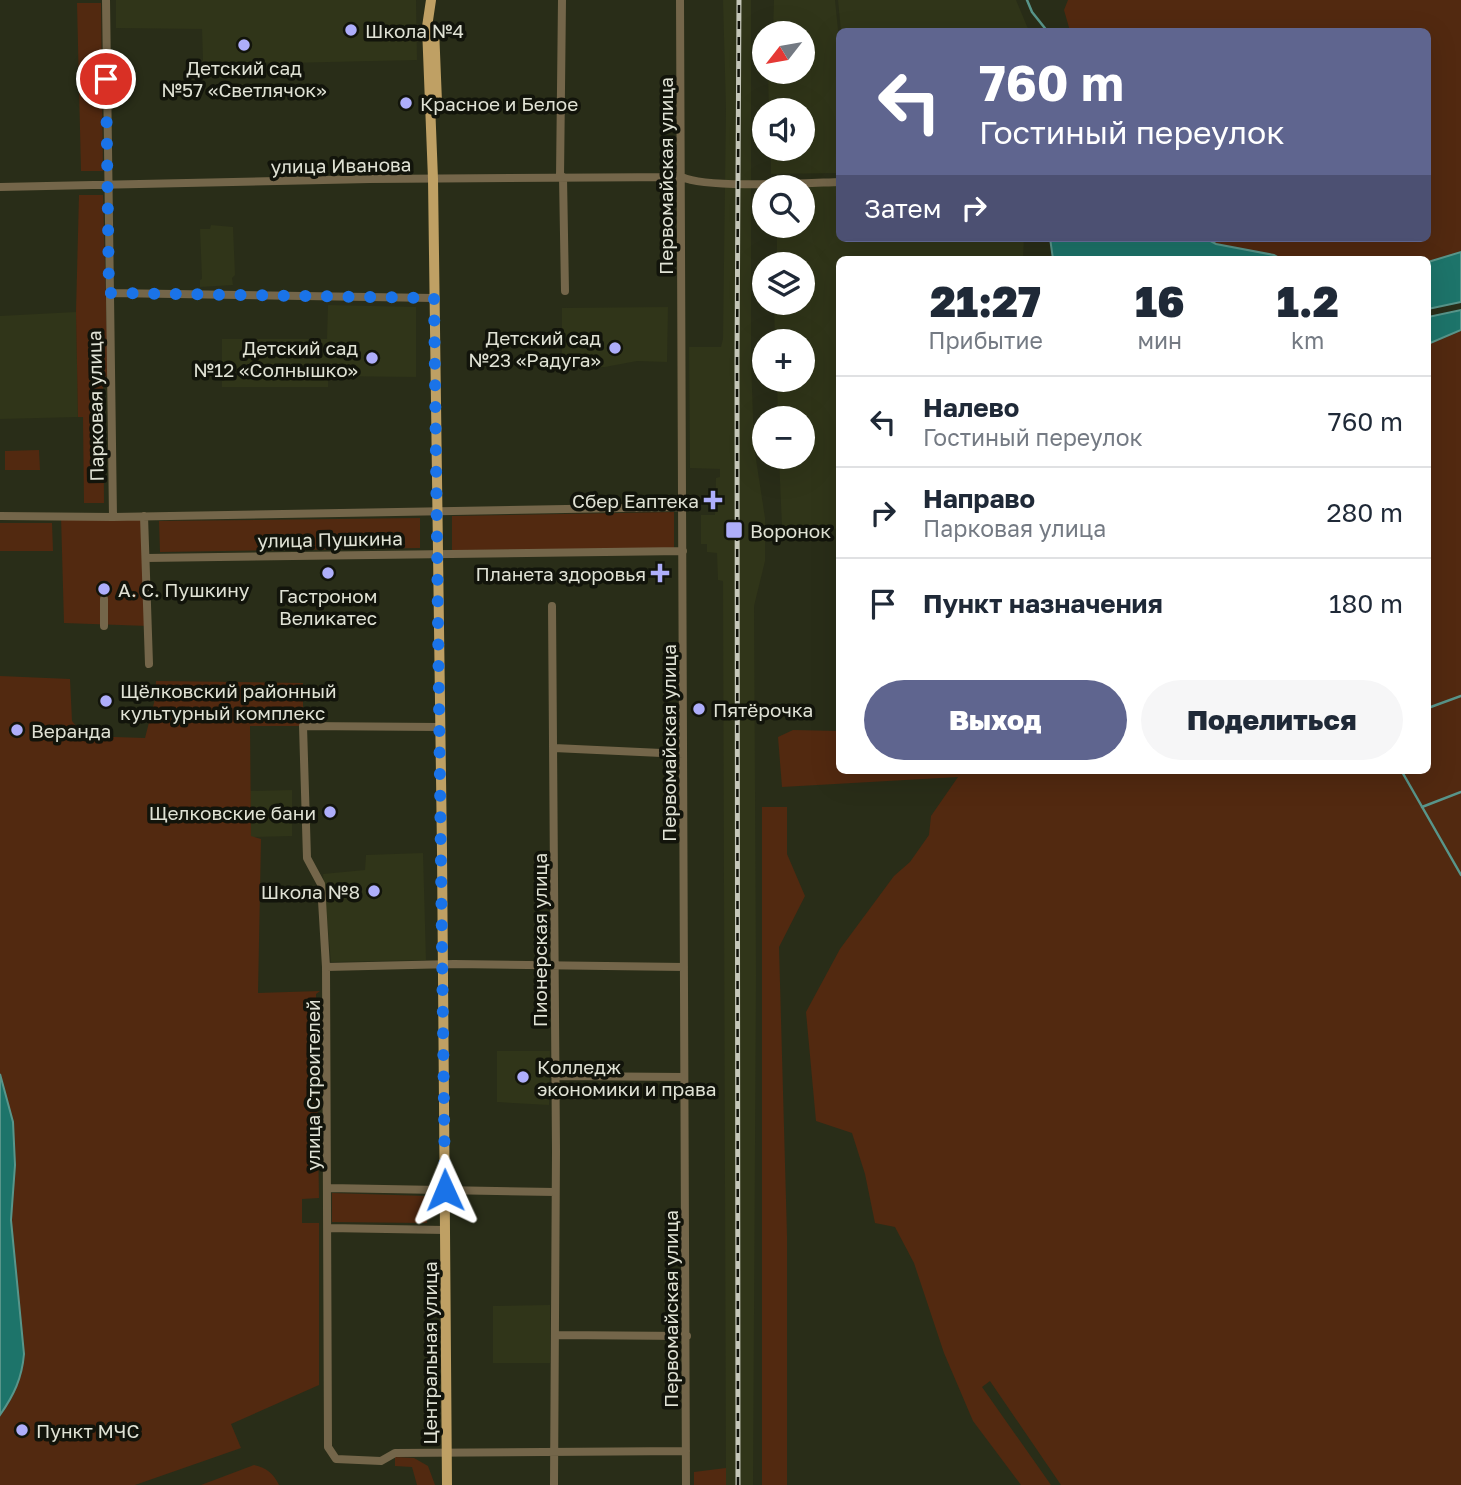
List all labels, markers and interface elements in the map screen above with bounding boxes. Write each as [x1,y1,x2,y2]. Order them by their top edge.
place label: Школа №4 [365,19,464,42]
north arrow [752,21,816,84]
map controls [752,21,815,469]
marker: Школа №4 [343,22,359,38]
marker: Детский сад №57 «Светлячок» [236,37,252,53]
pin [76,49,136,109]
text: 760 m [979,53,1124,112]
place label: Детский сад №57 «Светлячок» [161,56,327,101]
icon: left [864,56,955,147]
icon: arrive [87,60,125,98]
street label: Первомайская улица [654,77,677,275]
place label: Красное и Белое [420,92,578,115]
marker: Красное и Белое [398,95,414,111]
button: sound [752,98,815,161]
text: Гостиный переулок [979,113,1285,151]
street label: улица Иванова [270,152,412,178]
button: search [752,175,815,238]
icon: right [955,189,993,227]
text: Затем [864,193,941,224]
button: layers [752,252,815,315]
text: 21:27 [930,276,1041,326]
text: 16 [1135,276,1184,326]
text: 1.2 [1277,276,1339,326]
place label: Детский сад №23 «Радуга» [468,326,601,371]
text: Прибытие [928,326,1043,354]
text: мин [1137,326,1182,354]
text: km [1291,326,1324,354]
button: + [752,329,815,392]
street label: Парковая улица [82,330,108,482]
place label: Детский сад №12 «Солнышко» [193,336,358,381]
marker: Детский сад №23 «Радуга» [607,340,623,356]
marker: Детский сад №12 «Солнышко» [364,350,380,366]
text: Налево [923,392,1019,423]
icon: left [864,403,902,441]
button: − [752,406,815,469]
text: 760 m [1328,406,1403,437]
text: Гостиный переулок [923,423,1143,451]
text: Направо [923,483,1035,514]
place label: Сбер Еаптека [572,489,699,512]
marker: Сбер Еаптека [705,492,721,508]
icon: right [864,494,902,532]
text: 280 m [1326,497,1403,528]
text: Парковая улица [923,514,1106,542]
place label: Воронок [750,519,831,542]
marker: Воронок [724,520,744,540]
street label: улица Пушкина [257,526,403,552]
place label: Планета здоровья [476,562,646,585]
marker: Гастроном Великатес [320,565,336,581]
marker: Планета здоровья [652,565,668,581]
place label: А. С. Пушкину [118,578,250,601]
marker: А. С. Пушкину [96,581,112,597]
place label: Гастроном Великатес [279,584,377,629]
icon: arrive [864,585,902,623]
text: Пункт назначения [923,588,1163,619]
text: 180 m [1329,588,1403,619]
street label: Первомайская улица [657,644,680,842]
place label: Щёлковский районный культурный комплекс [120,679,337,724]
button: Выход [864,680,1127,760]
button: Поделиться [1141,680,1403,760]
marker: Щёлковский районный культурный комплекс [98,693,114,709]
place label: Пятёрочка [713,698,813,721]
marker: Пятёрочка [691,701,707,717]
place label: Веранда [31,719,111,742]
marker: Веранда [9,722,25,738]
place label: Щелковские бани [149,801,316,824]
marker: Щелковские бани [322,804,338,820]
street label: Пионерская улица [528,853,551,1027]
place label: Школа №8 [261,880,360,903]
marker: Школа №8 [366,883,382,899]
street label: улица Строителей [301,999,324,1171]
place label: Колледж экономики и права [537,1055,716,1100]
marker: Колледж экономики и права [515,1069,531,1085]
position arrow [408,1153,482,1227]
street label: Первомайская улица [659,1210,682,1408]
street label: Центральная улица [418,1261,441,1445]
place label: Пункт МЧС [36,1419,139,1442]
marker: Пункт МЧС [14,1422,30,1438]

